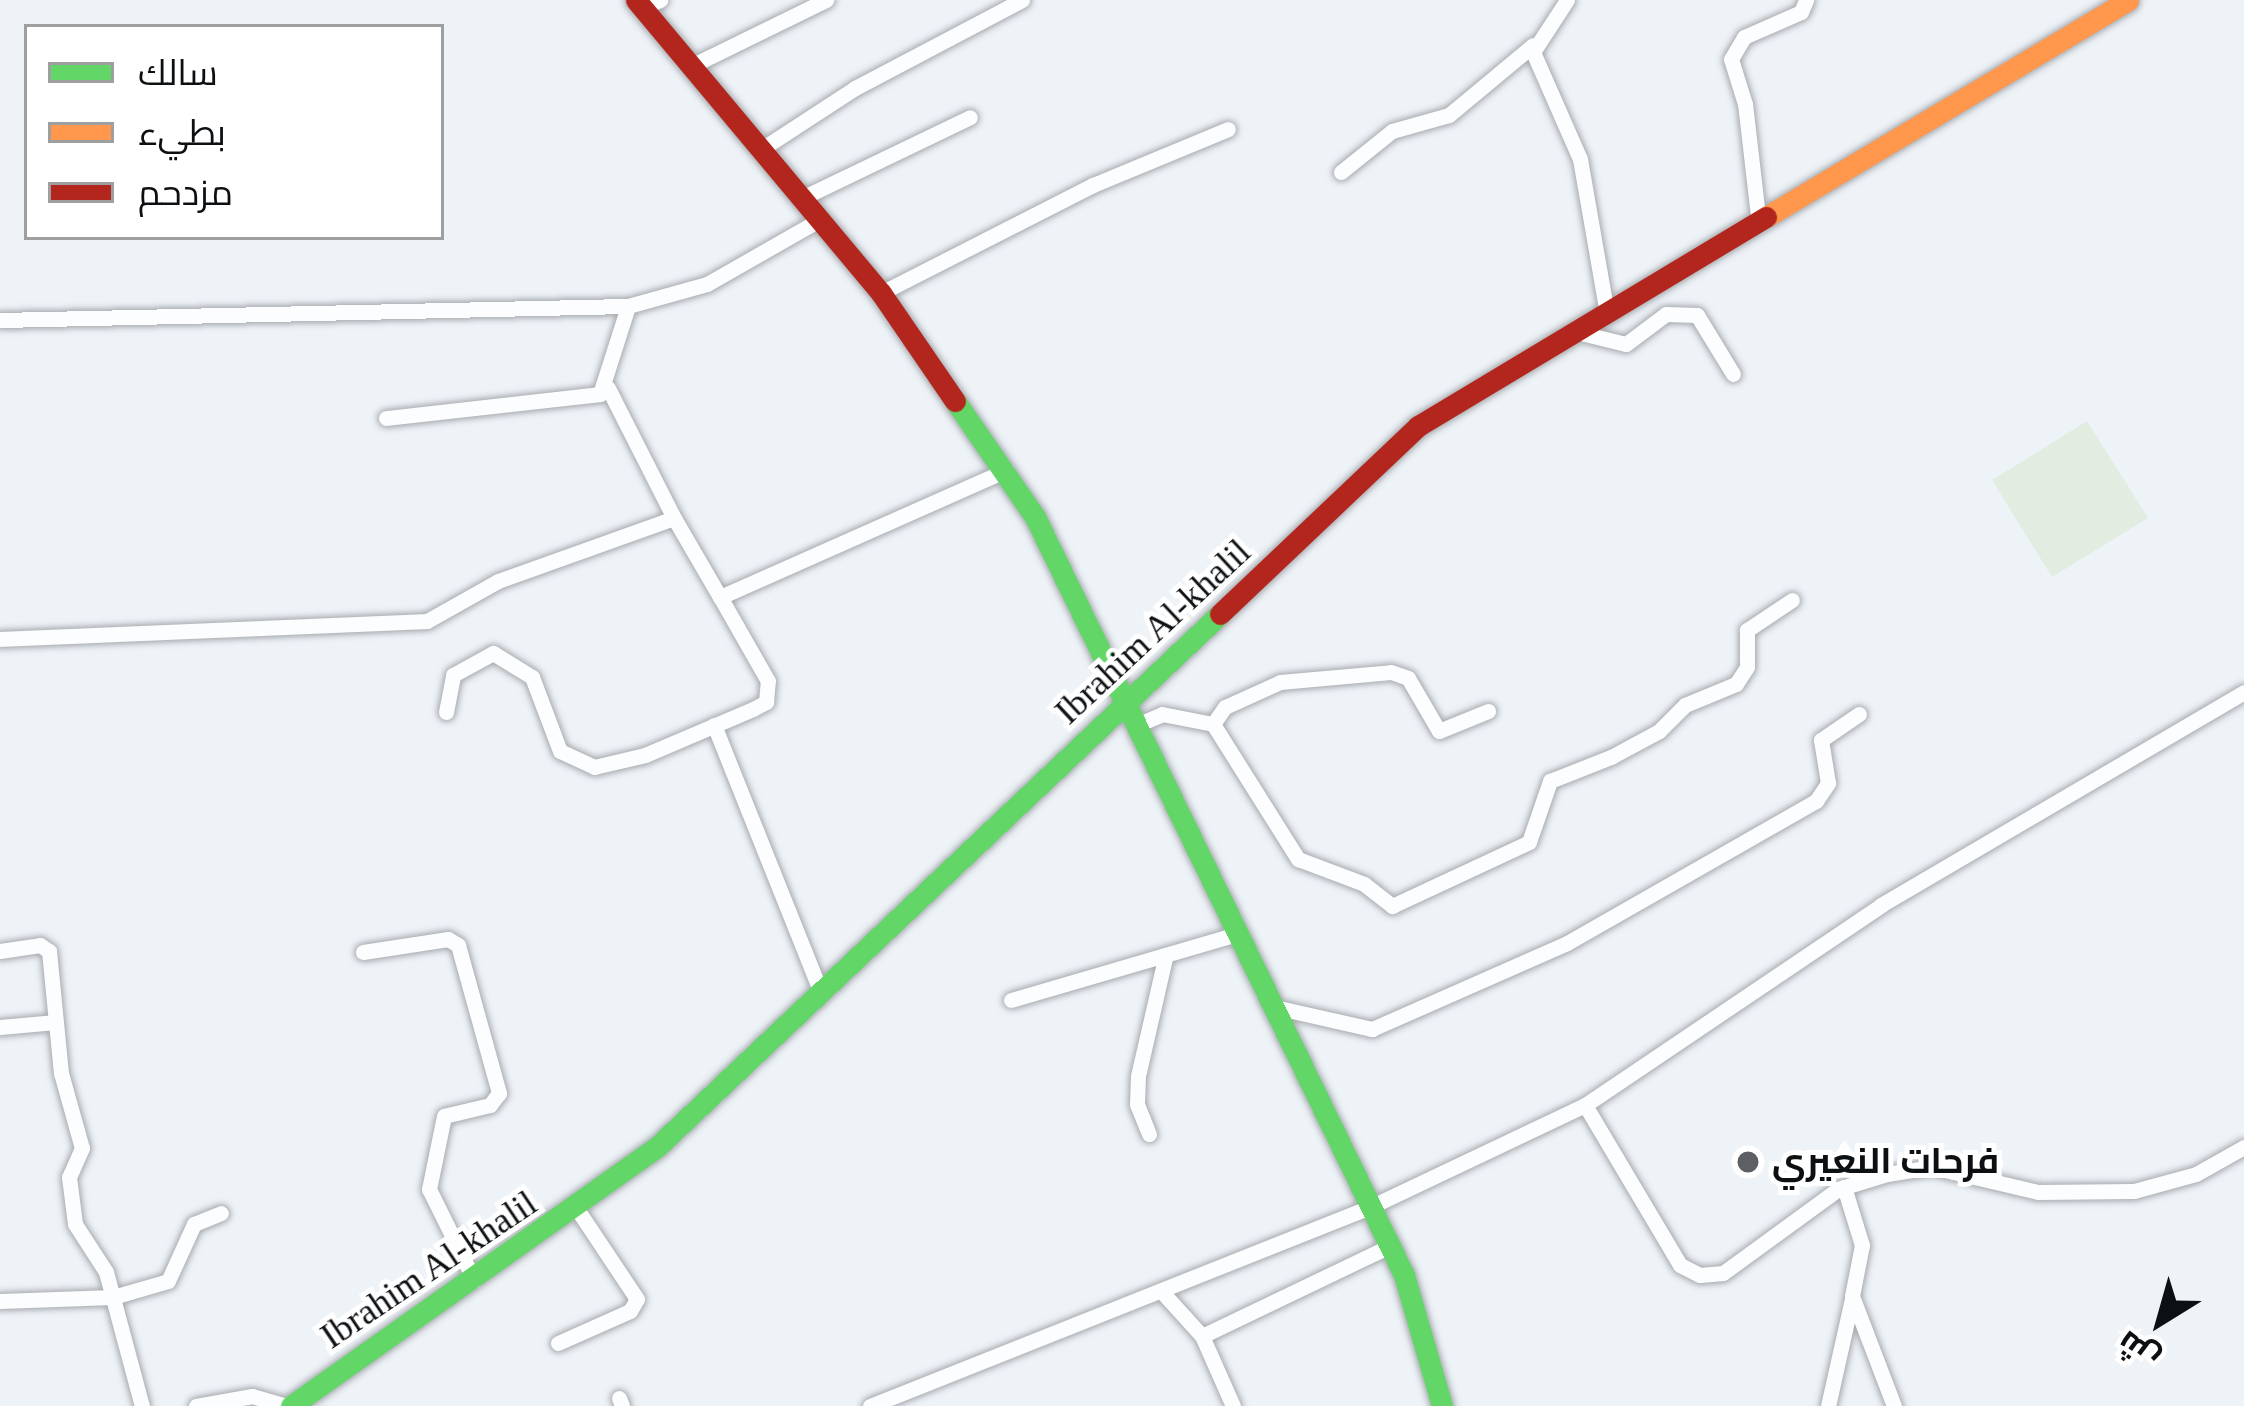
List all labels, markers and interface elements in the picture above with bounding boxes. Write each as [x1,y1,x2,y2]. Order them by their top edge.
legend [24,24,444,240]
text: سالك [138,53,218,93]
text: بطيء [138,113,226,153]
text: مزدحم [138,173,233,213]
street label: Ibrahim Al-khalil [1046,530,1260,734]
place label: فرحات النعيري [1772,1140,1999,1184]
marker: فرحات النعيري [1735,1149,1761,1175]
street label: Ibrahim Al-khalil [312,1181,546,1359]
north arrow [2100,1262,2220,1382]
text: ش [2111,1324,2166,1378]

